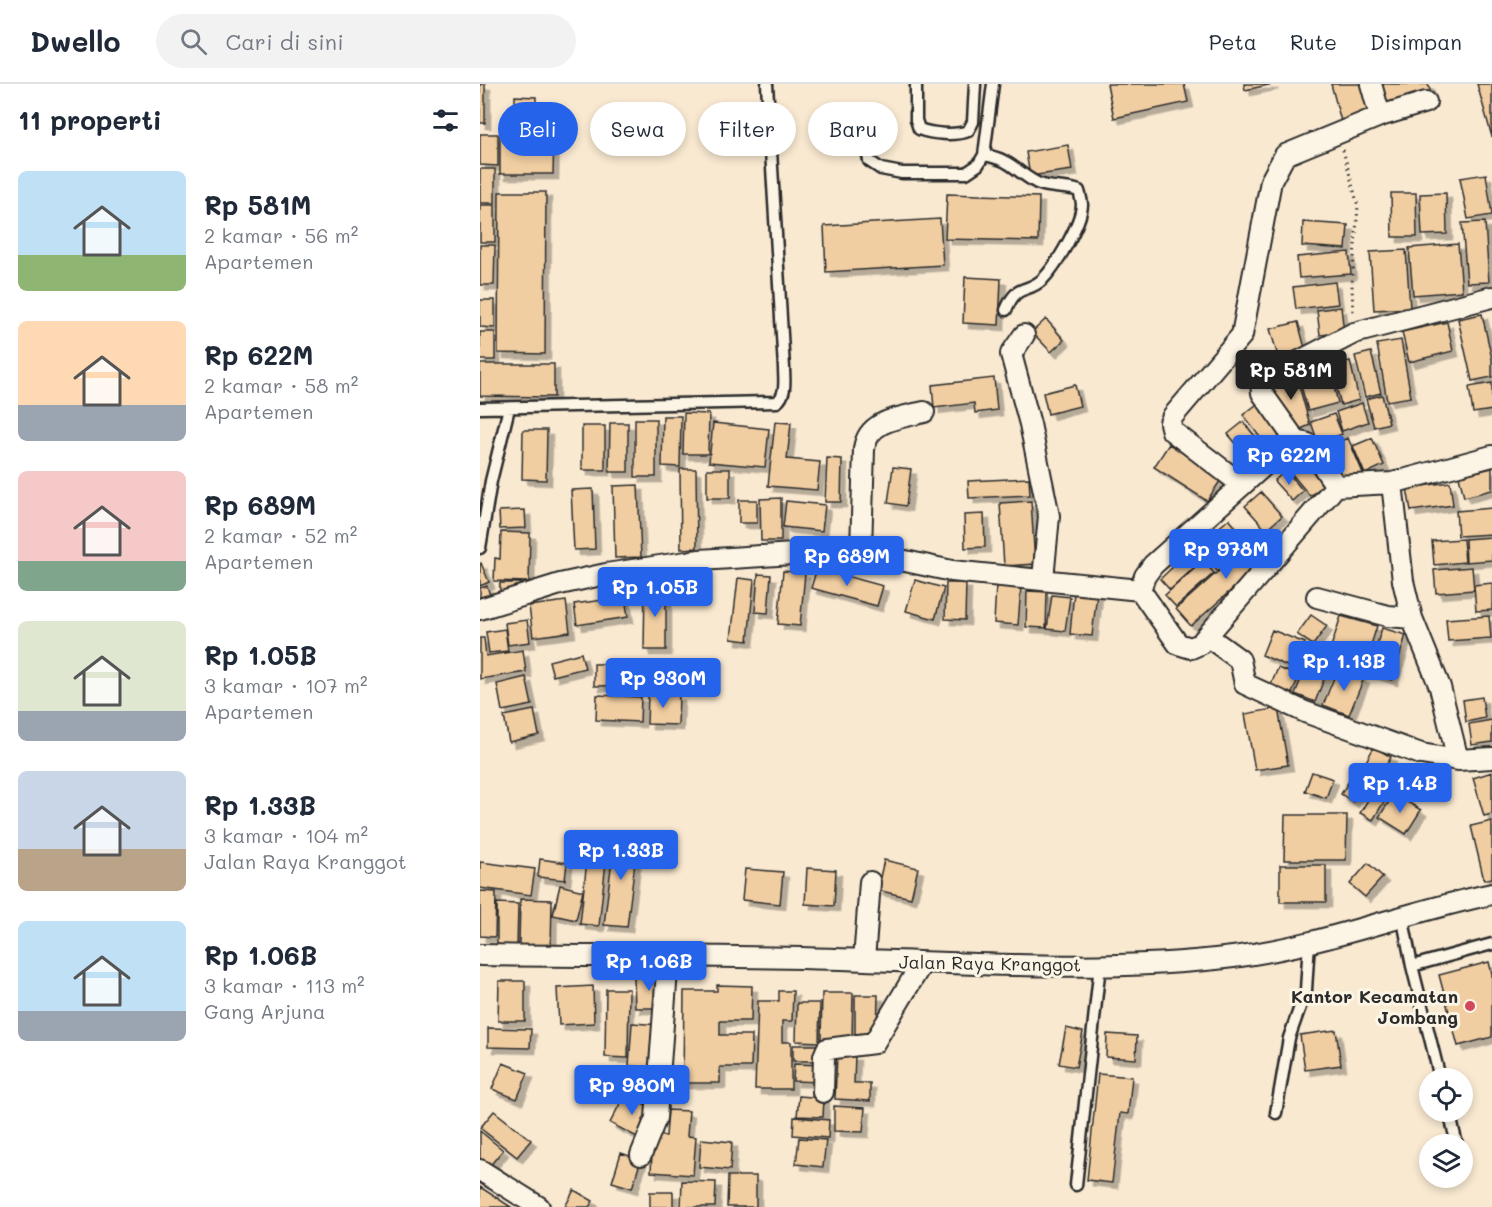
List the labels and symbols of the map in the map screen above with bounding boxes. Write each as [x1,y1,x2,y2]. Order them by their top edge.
pin: Rp 581M [1236,350,1346,401]
pin: Rp 622M [1234,435,1344,486]
pin: Rp 978M [1171,529,1281,580]
pin: Rp 689M [792,536,902,587]
pin: Rp 1.05B [593,567,717,618]
pin: Rp 1.13B [1282,641,1406,692]
pin: Rp 930M [608,658,718,709]
pin: Rp 1.4B [1345,763,1455,814]
pin: Rp 1.33B [559,830,683,881]
pin: Rp 1.06B [587,941,711,992]
street label: Jalan Raya Kranggot [899,949,1081,977]
place label: Kantor Kecamatan Jombang [1291,984,1458,1029]
marker: Kantor Kecamatan Jombang [1463,999,1477,1013]
pin: Rp 980M [577,1065,687,1116]

